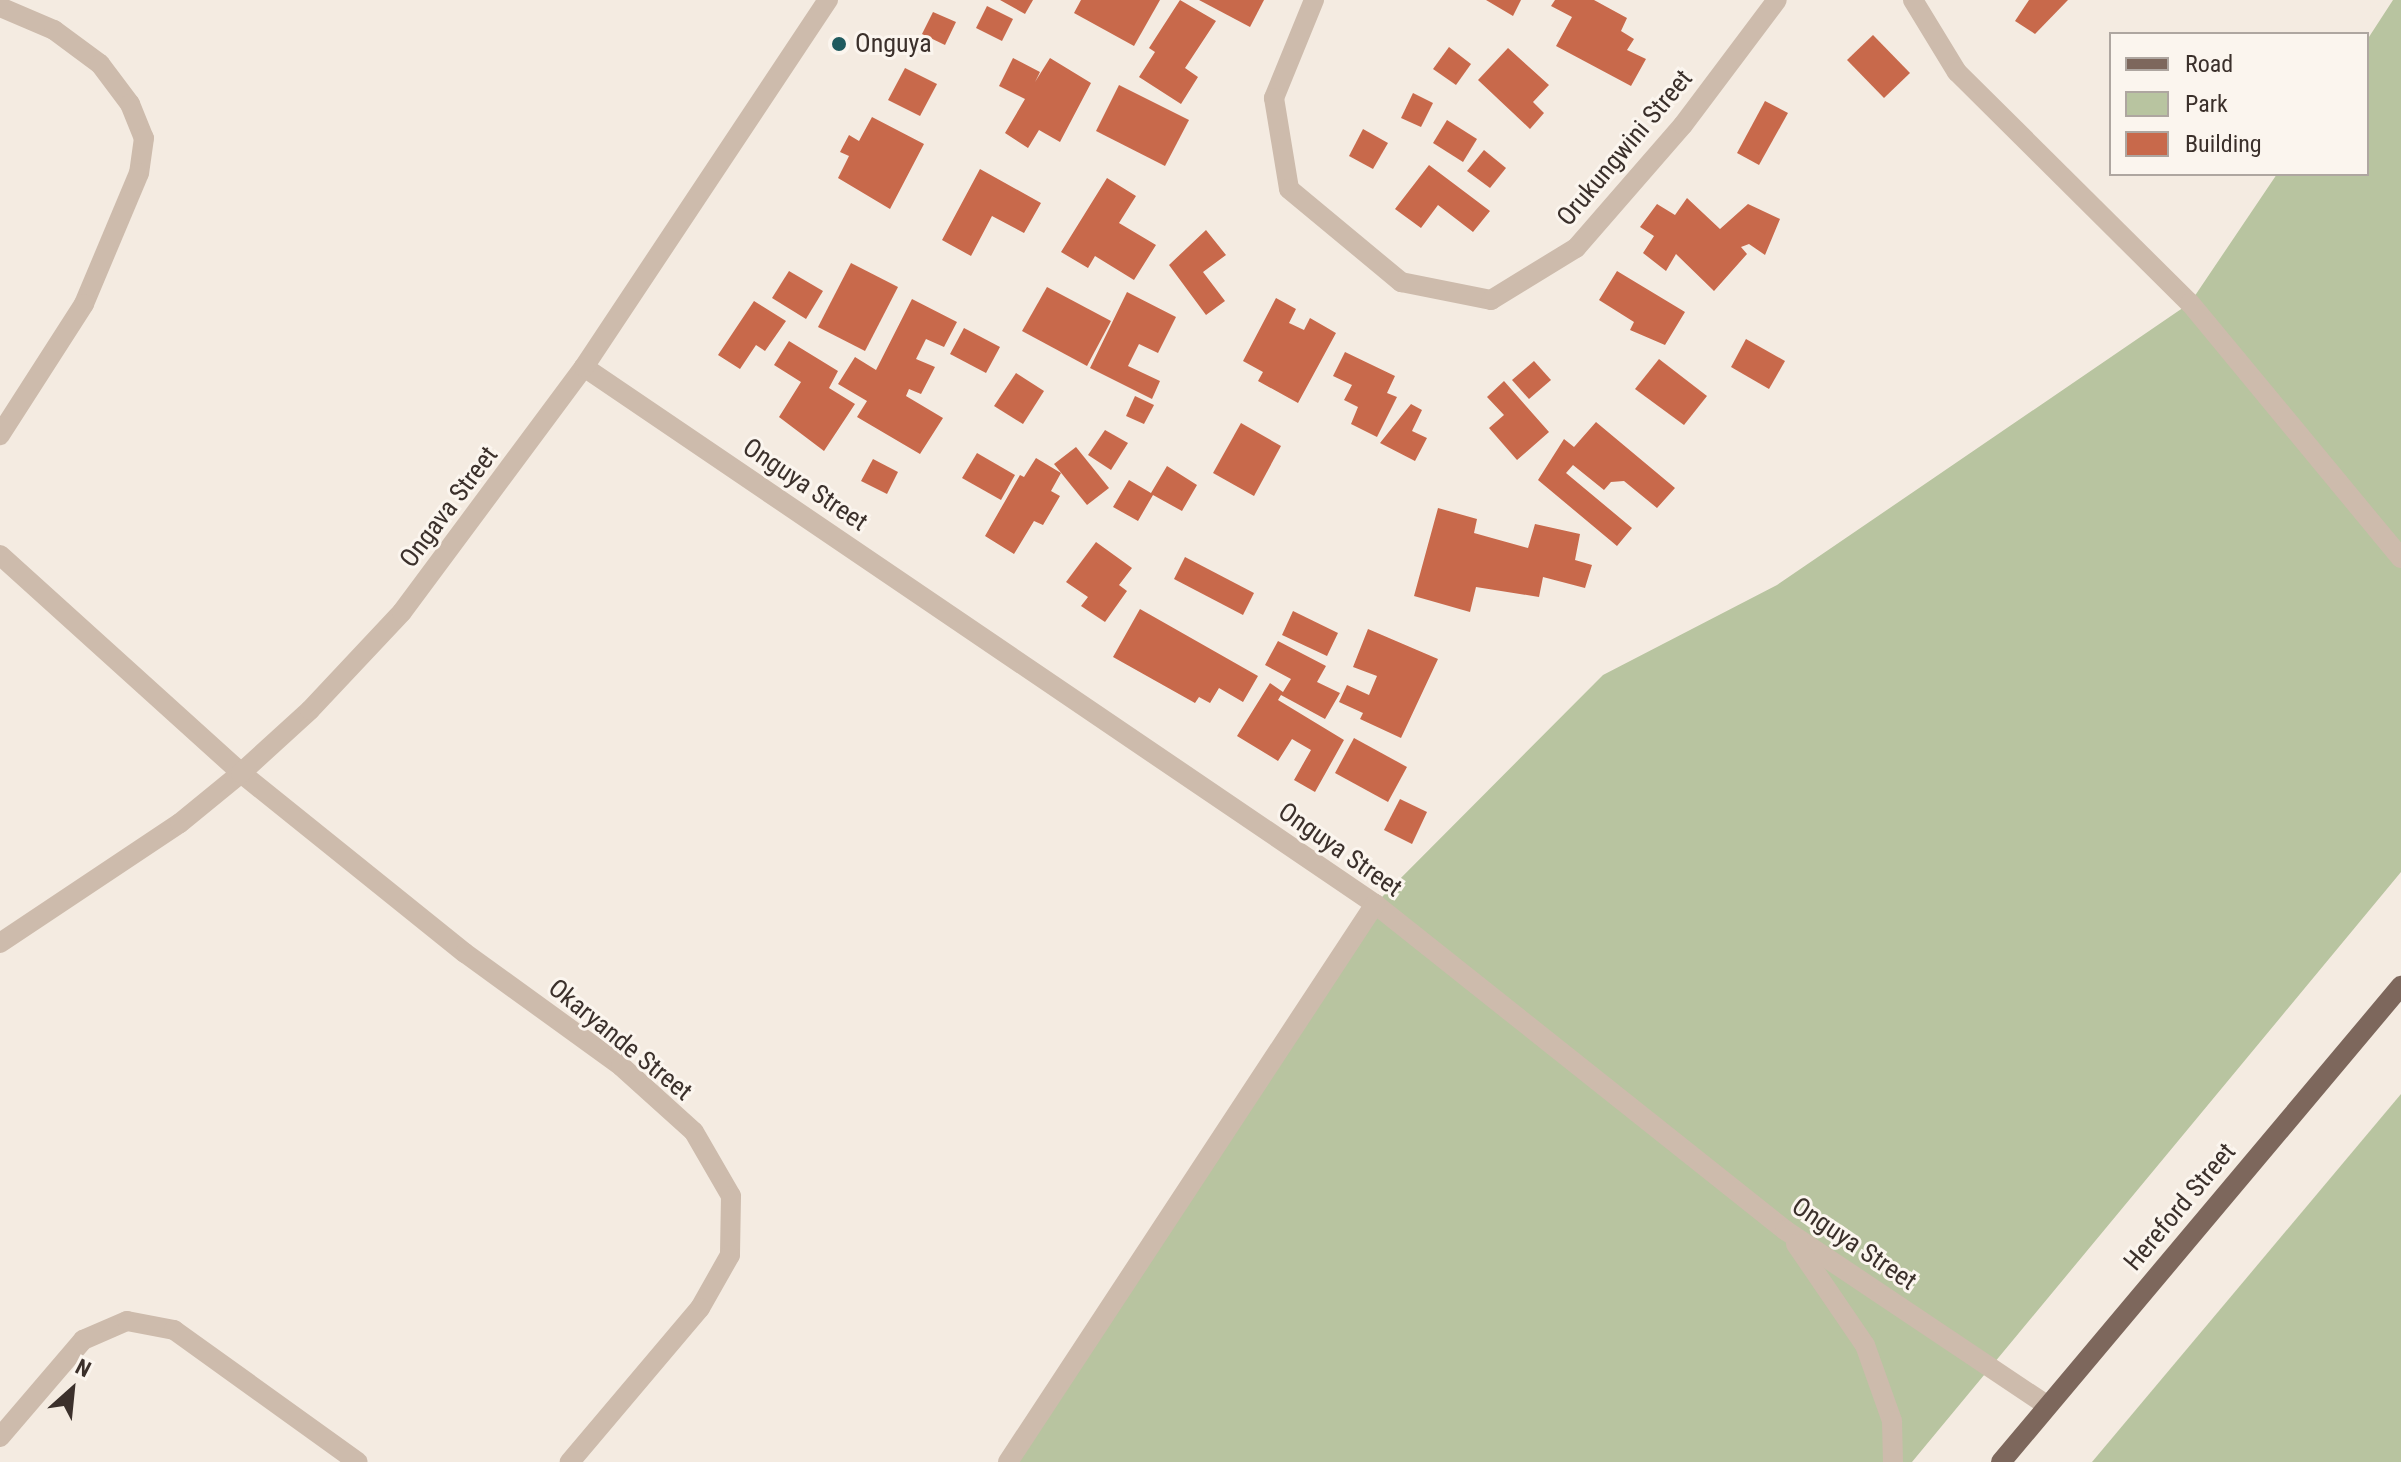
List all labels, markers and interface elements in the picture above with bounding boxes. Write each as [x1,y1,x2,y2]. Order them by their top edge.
place label: Onguya [855,28,932,60]
legend [2109,32,2369,176]
marker: Onguya [830,35,848,53]
text: Road [2185,50,2233,78]
street label: Orukungwini Street [1551,64,1699,232]
text: Park [2185,90,2228,118]
text: Building [2185,130,2262,158]
street label: Onguya Street [737,432,873,538]
street label: Ongava Street [393,440,505,574]
street label: Onguya Street [1272,796,1408,904]
street label: Okaryande Street [542,973,698,1107]
street label: Hereford Street [2118,1137,2242,1277]
street label: Onguya Street [1786,1191,1922,1297]
north arrow [32,1350,112,1430]
text: N [71,1354,95,1382]

